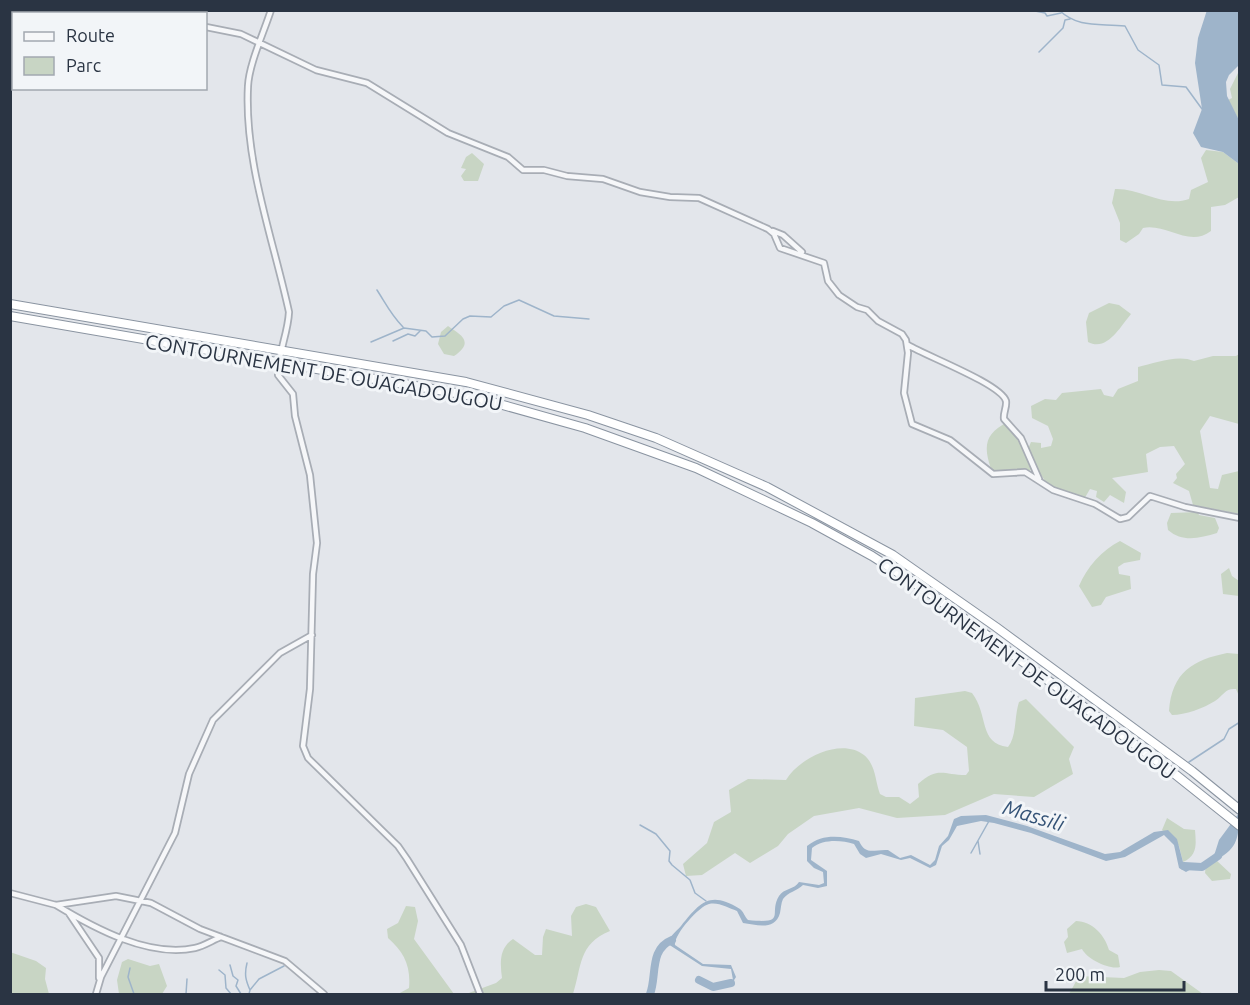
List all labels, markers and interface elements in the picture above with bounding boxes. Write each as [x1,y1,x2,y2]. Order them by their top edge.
legend [12,12,207,90]
text: Route [66,25,115,45]
text: Parc [66,55,101,75]
street label: CONTOURNEMENT DE OUAGADOUGOU [144,329,504,415]
street label: CONTOURNEMENT DE OUAGADOUGOU [874,552,1180,784]
water label: Massili [1000,794,1068,836]
scale bar [1046,954,1184,992]
text: 200 m [1055,964,1105,984]

